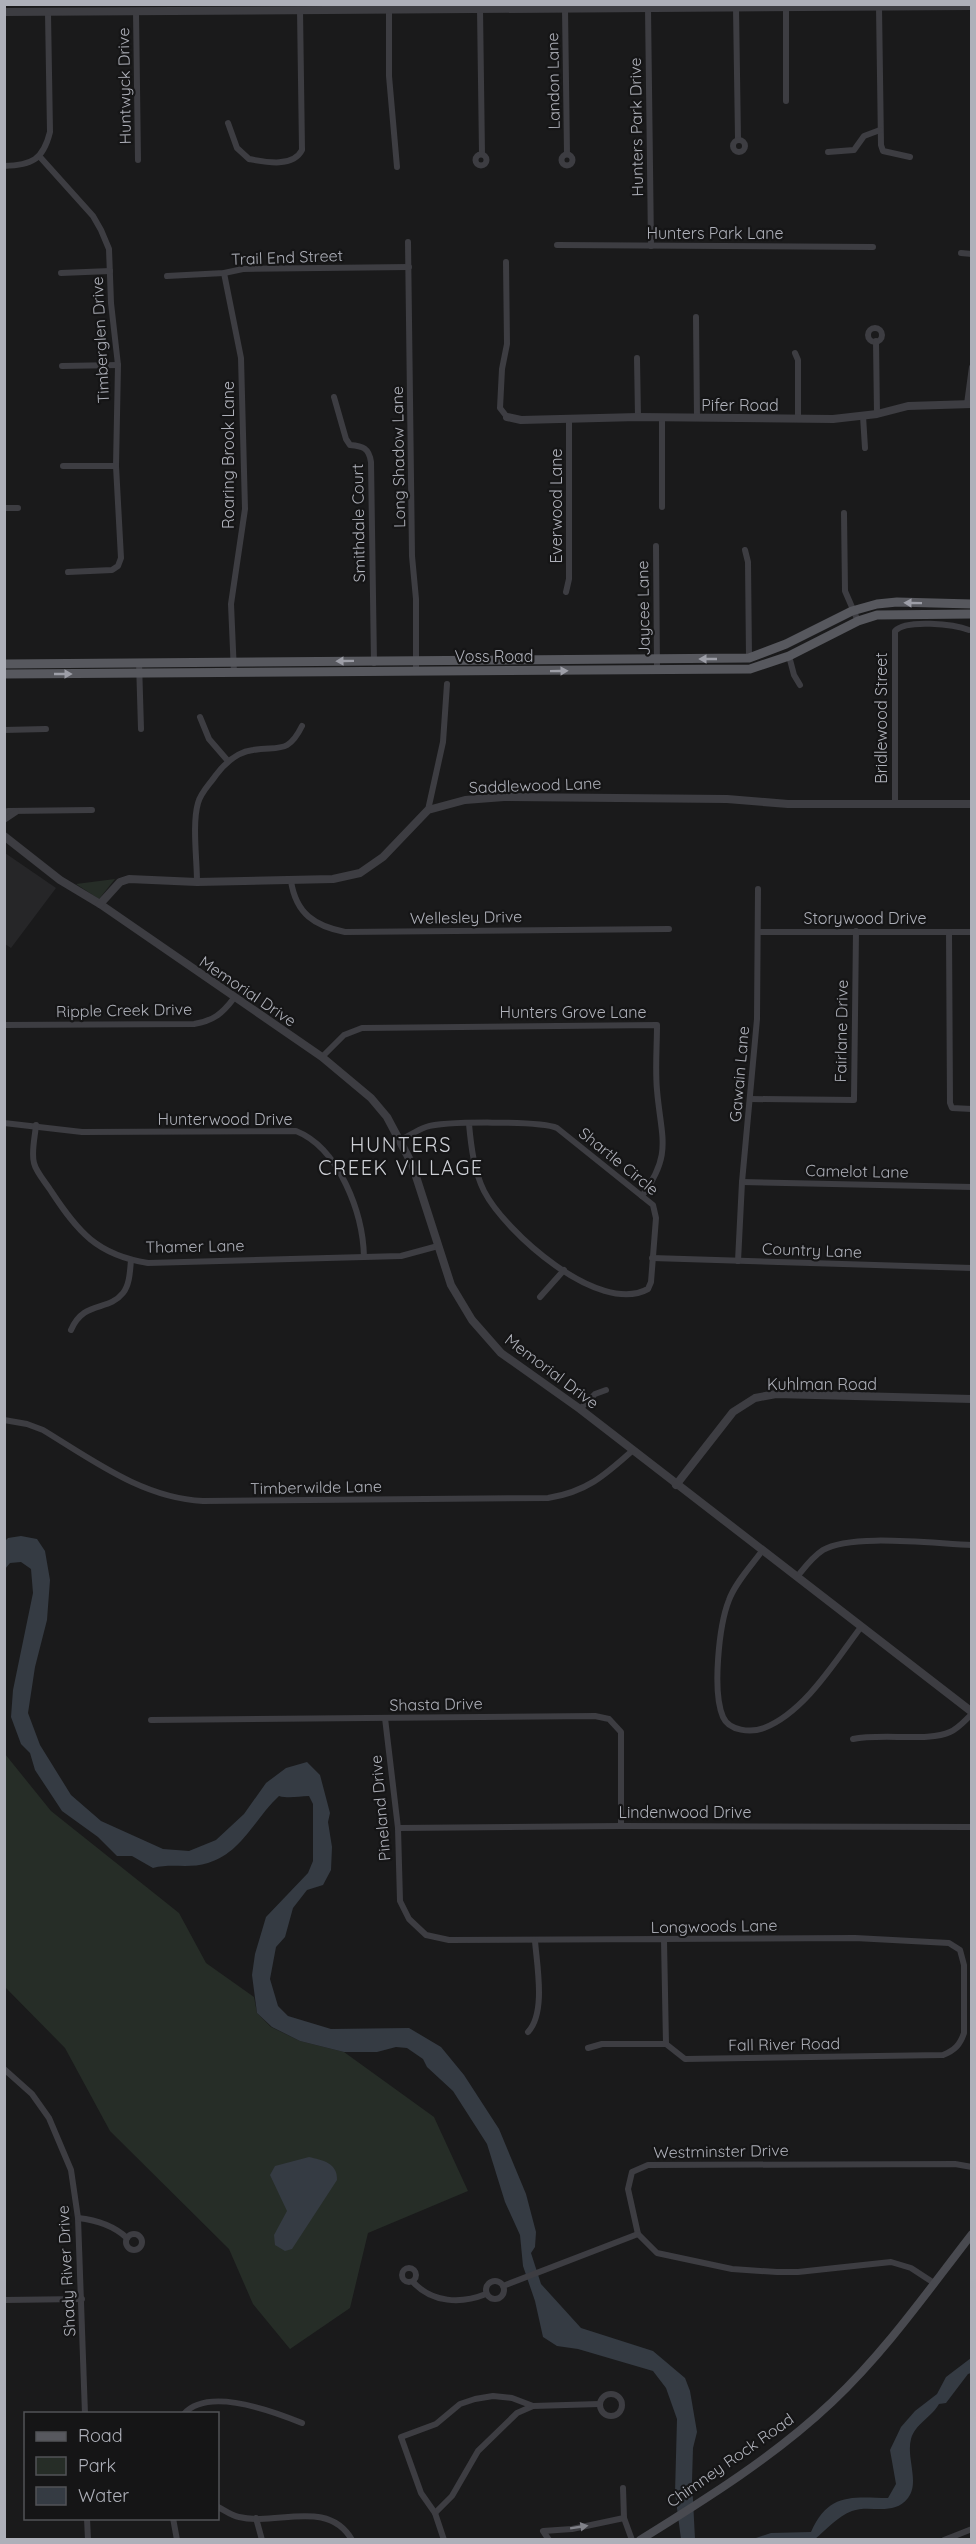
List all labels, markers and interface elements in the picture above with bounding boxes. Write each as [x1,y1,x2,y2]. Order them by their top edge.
street label: Huntwyck Drive [113,27,135,145]
street label: Landon Lane [542,32,564,130]
street label: Hunters Park Drive [625,57,647,197]
street label: Hunters Park Lane [646,223,784,243]
street label: Trail End Street [231,245,343,269]
street label: Timberglen Drive [87,276,113,404]
street label: Roaring Brook Lane [218,381,238,529]
street label: Long Shadow Lane [387,386,409,528]
street label: Pifer Road [701,395,779,415]
street label: Everwood Lane [546,448,566,564]
street label: Smithdale Court [347,464,369,582]
street label: Jaycee Lane [632,560,654,656]
one-way arrow [904,598,923,607]
street label: Voss Road [454,646,534,666]
street label: Bridlewood Street [871,652,891,784]
one-way arrow [699,654,718,664]
one-way arrow [336,656,355,665]
one-way arrow [549,666,568,675]
one-way arrow [53,669,72,679]
street label: Saddlewood Lane [468,773,602,797]
street label: Wellesley Drive [410,906,522,928]
street label: Storywood Drive [803,908,927,928]
street label: Memorial Drive [196,951,300,1031]
street label: Fairlane Drive [830,980,852,1082]
street label: Ripple Creek Drive [56,999,192,1021]
street label: Hunters Grove Lane [499,1002,647,1022]
street label: Gawain Lane [725,1025,753,1123]
street label: Hunterwood Drive [157,1109,293,1129]
street label: Shartle Circle [575,1123,663,1199]
district label: HUNTERS CREEK VILLAGE [318,1132,484,1180]
street label: Camelot Lane [805,1160,909,1182]
street label: Thamer Lane [145,1235,245,1257]
street label: Country Lane [762,1238,862,1262]
street label: Memorial Drive [501,1329,603,1413]
street label: Kuhlman Road [767,1374,877,1394]
street label: Timberwilde Lane [250,1476,382,1498]
street label: Shasta Drive [389,1693,483,1715]
street label: Pineland Drive [365,1754,395,1862]
street label: Lindenwood Drive [618,1802,752,1822]
street label: Longwoods Lane [650,1915,778,1937]
street label: Fall River Road [728,2033,840,2055]
street label: Westminster Drive [653,2140,789,2162]
street label: Shady River Drive [53,2205,79,2337]
street label: Chimney Rock Road [663,2409,797,2511]
legend [24,2412,219,2520]
text: Road [78,2424,123,2447]
text: Park [78,2454,116,2477]
text: Water [78,2484,129,2507]
one-way arrow [569,2523,588,2532]

